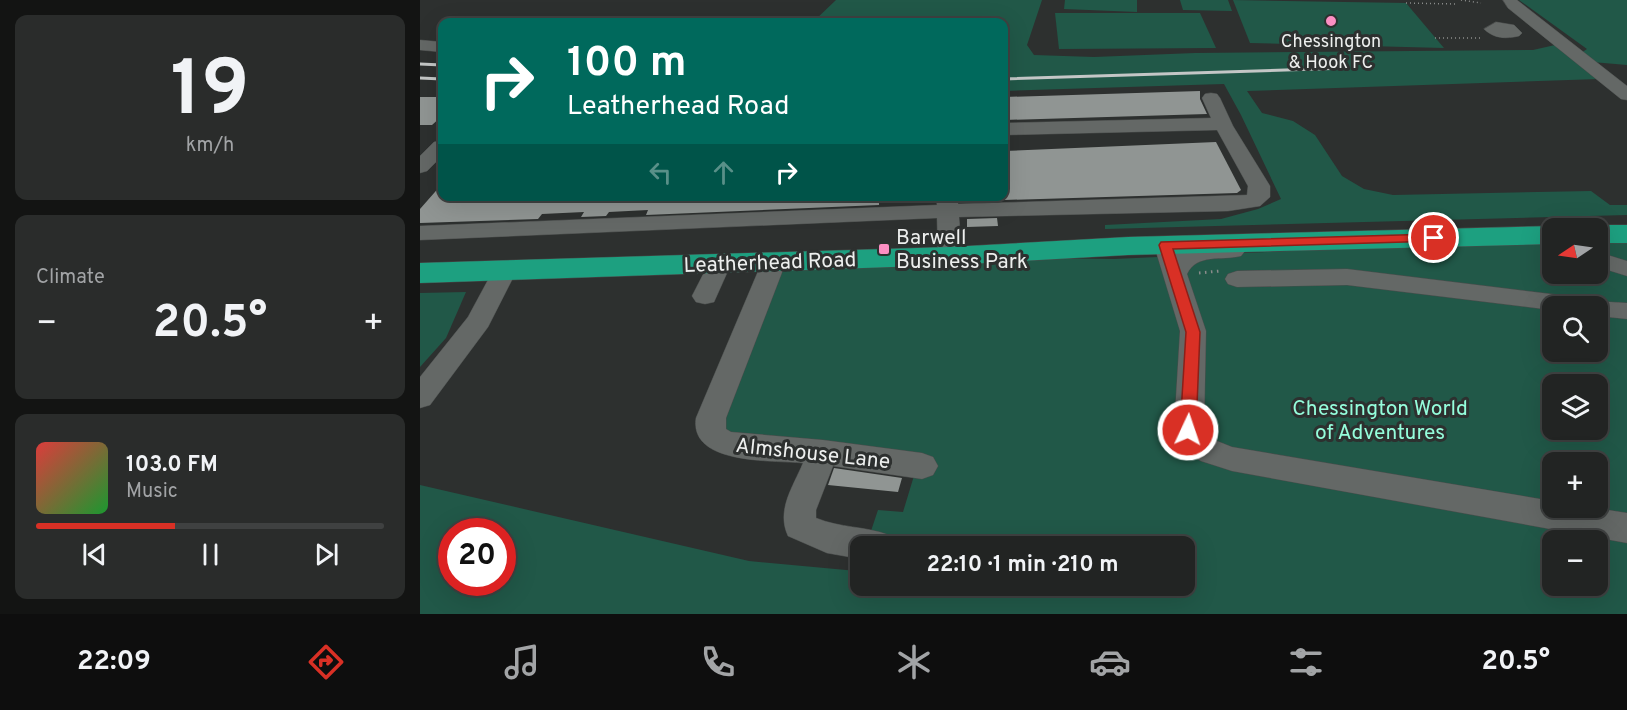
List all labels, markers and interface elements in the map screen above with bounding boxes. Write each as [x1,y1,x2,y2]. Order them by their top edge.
marker: Chessington & Hook FC [1324,14,1338,28]
place label: Chessington & Hook FC [1281,31,1381,75]
text: 100 m [567,38,686,91]
icon: right [468,42,546,120]
text: 19 [170,44,250,143]
text: Leatherhead Road [567,90,789,124]
text: km/h [186,133,234,159]
icon: left [644,156,677,189]
icon: ahead [707,156,740,189]
icon: right [770,156,803,189]
pin [1408,212,1459,263]
north arrow [1542,218,1608,284]
map controls [1542,218,1608,596]
icon: arrive [1417,221,1450,254]
place label: Barwell Business Park [896,225,1028,276]
marker: Barwell Business Park [877,242,891,256]
street label: Leatherhead Road [683,247,857,280]
text: Climate [36,265,105,291]
text: 20.5° [153,296,267,353]
button: search [1542,296,1608,362]
text: − [36,304,57,346]
text: + [363,304,384,346]
button: layers [1542,374,1608,440]
park label: Chessington World of Adventures [1292,396,1468,447]
position arrow [1156,398,1220,462]
street label: Almshouse Lane [734,433,892,476]
text: 103.0 FM [126,452,218,479]
button: + [1542,452,1608,518]
text: Music [126,479,178,505]
speed limit sign: 20 [438,518,516,596]
button: − [1542,530,1608,596]
icon: previous [78,538,111,571]
icon: pause [194,538,227,571]
icon: next [310,538,343,571]
text: 22:10 · 1 min · 210 m [927,552,1118,579]
icon: directions [305,641,347,683]
icon: music [501,641,543,683]
icon: phone [697,641,739,683]
icon: climate [893,641,935,683]
icon: car [1089,641,1131,683]
icon: filters [1285,641,1327,683]
text: 22:09 [77,645,151,679]
text: 20.5° [1481,645,1550,679]

